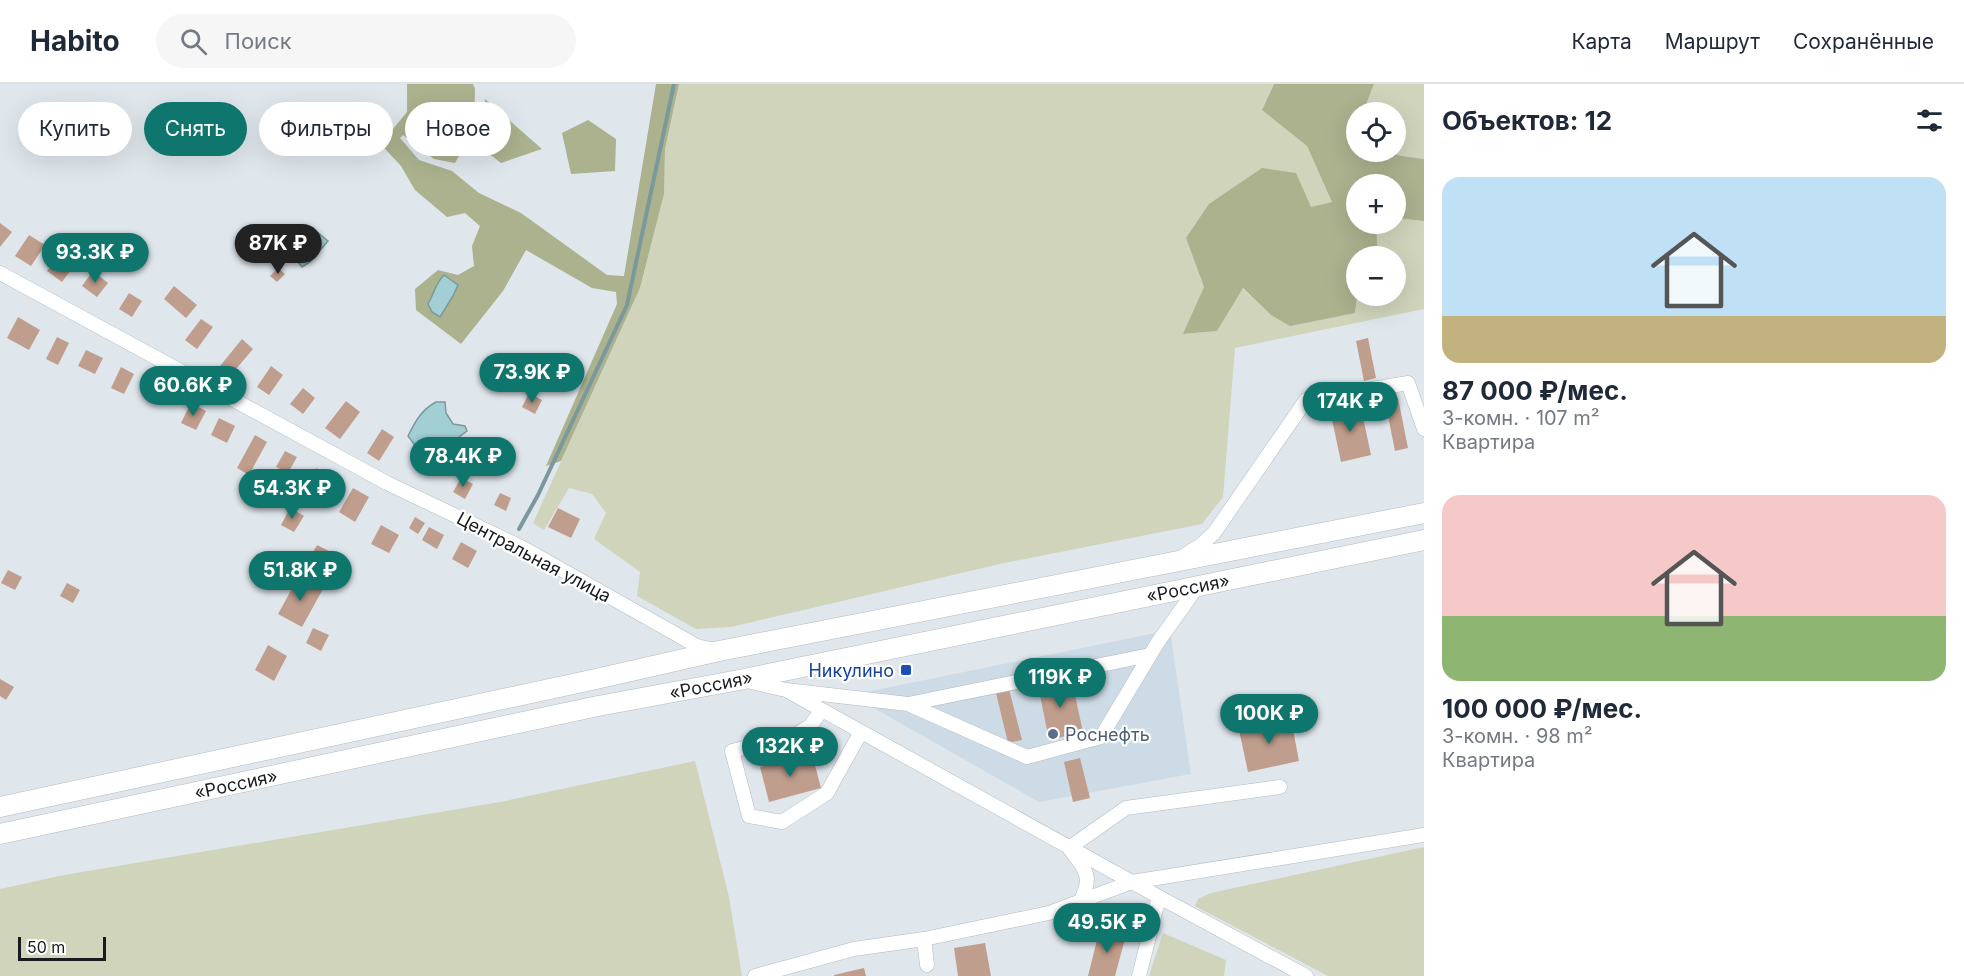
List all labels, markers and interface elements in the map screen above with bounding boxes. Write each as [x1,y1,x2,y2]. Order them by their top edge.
search box [156,14,576,68]
text: Habito [30,24,120,58]
icon: search [177,25,210,58]
text: Поиск [225,28,292,54]
text: Карта [1571,29,1632,54]
text: Маршрут [1665,29,1760,54]
text: Сохранённые [1793,29,1934,54]
chip: Купить [18,102,132,156]
chip: Снять [144,102,247,156]
chip: Фильтры [259,102,393,156]
chip: Новое [405,102,511,156]
map controls [1346,102,1406,306]
button: locate [1346,102,1406,162]
icon: filters [1913,104,1946,137]
text: Объектов: 12 [1442,105,1612,136]
button: + [1346,174,1406,234]
icon: home [1640,216,1748,324]
pin: 87K ₽ [236,224,320,275]
text: 87K ₽ [249,231,307,255]
pin: 93.3K ₽ [40,233,150,284]
text: 93.3K ₽ [56,240,134,264]
button: − [1346,246,1406,306]
pin: 73.9K ₽ [477,353,587,404]
text: 73.9K ₽ [493,360,571,384]
pin: 60.6K ₽ [138,366,248,417]
text: 60.6K ₽ [154,373,232,397]
text: 87 000 ₽/мес. [1442,375,1628,406]
pin: 174K ₽ [1301,382,1399,433]
text: 174K ₽ [1317,389,1383,413]
text: 3-комн. · 107 m² [1442,406,1600,430]
text: Квартира [1442,430,1535,454]
pin: 78.4K ₽ [408,437,518,488]
text: 78.4K ₽ [424,444,502,468]
pin: 54.3K ₽ [237,469,347,520]
text: 54.3K ₽ [253,476,331,500]
street label: Центральная улица [453,507,615,607]
icon: home [1640,534,1748,642]
pin: 51.8K ₽ [245,551,355,602]
text: 51.8K ₽ [263,558,337,582]
street label: «Россия» [1145,570,1231,606]
pin: 119K ₽ [1011,658,1109,709]
place label: Никулино [808,660,894,681]
marker: Никулино [899,663,913,677]
text: 119K ₽ [1028,665,1092,689]
street label: «Россия» [668,667,754,703]
text: 100 000 ₽/мес. [1442,693,1642,724]
pin: 100K ₽ [1220,694,1318,745]
text: 100K ₽ [1234,701,1304,725]
place label: Роснефть [1065,724,1150,745]
text: 3-комн. · 98 m² [1442,724,1593,748]
pin: 132K ₽ [741,727,839,778]
marker: Роснефть [1046,727,1060,741]
text: 132K ₽ [756,734,824,758]
text: Квартира [1442,748,1535,772]
street label: «Россия» [193,765,279,803]
pin: 49.5K ₽ [1052,903,1162,954]
text: 49.5K ₽ [1067,910,1147,934]
scale bar [18,934,106,962]
text: 50 m [27,937,65,957]

